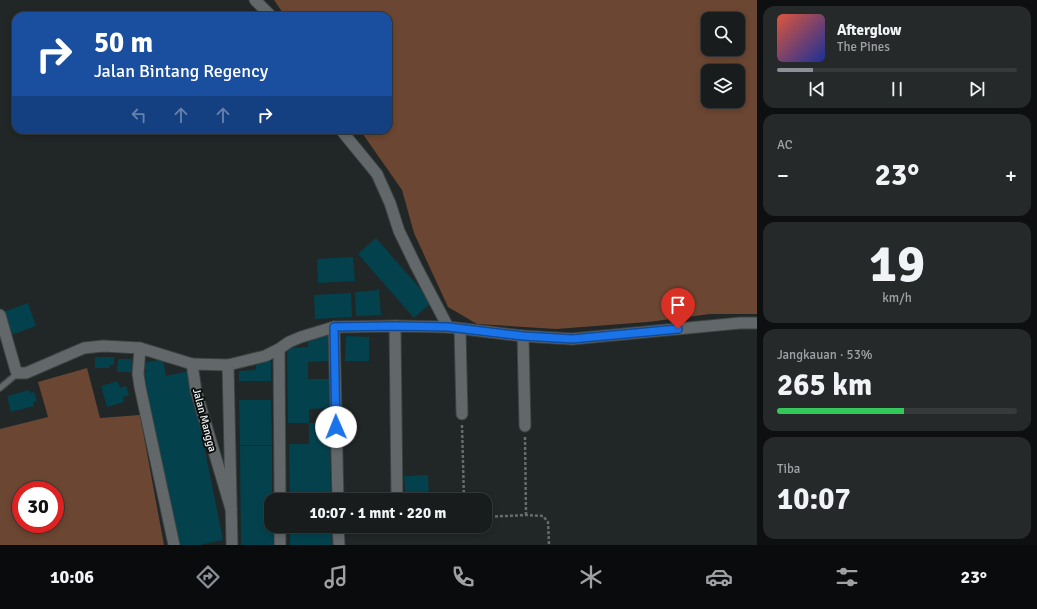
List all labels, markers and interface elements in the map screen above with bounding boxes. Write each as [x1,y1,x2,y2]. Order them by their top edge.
map controls [701,12,745,108]
button: search [701,12,745,56]
text: Afterglow [837,21,901,39]
text: 50 m [94,26,153,60]
icon: right [28,28,80,80]
text: The Pines [837,39,890,55]
text: Jalan Bintang Regency [94,60,268,82]
button: layers [701,64,745,108]
icon: previous [806,78,828,100]
icon: pause [886,78,908,100]
icon: next [966,78,988,100]
icon: left [128,104,150,126]
icon: ahead [170,104,192,126]
icon: ahead [212,104,234,126]
icon: right [254,104,276,126]
text: AC [777,137,793,153]
text: 23° [875,157,919,194]
text: − [777,162,789,189]
text: + [1005,162,1017,189]
text: 19 [869,232,925,296]
pin [661,288,695,329]
text: km/h [882,290,912,306]
icon: arrive [667,294,689,316]
text: Jangkauan · 53% [777,347,872,363]
text: 265 km [777,367,872,404]
street label: Jalan Mangga [190,387,219,454]
position arrow [315,406,357,448]
text: Tiba [777,461,800,477]
speed limit sign: 30 [12,481,64,533]
text: 10:07 [777,481,851,518]
text: 10:07 · 1 mnt · 220 m [310,504,446,522]
icon: directions [194,563,222,591]
icon: music [322,563,350,591]
icon: phone [449,563,477,591]
icon: climate [577,563,605,591]
icon: car [705,563,733,591]
icon: filters [833,563,861,591]
text: 10:06 [50,566,94,588]
text: 23° [960,566,987,588]

